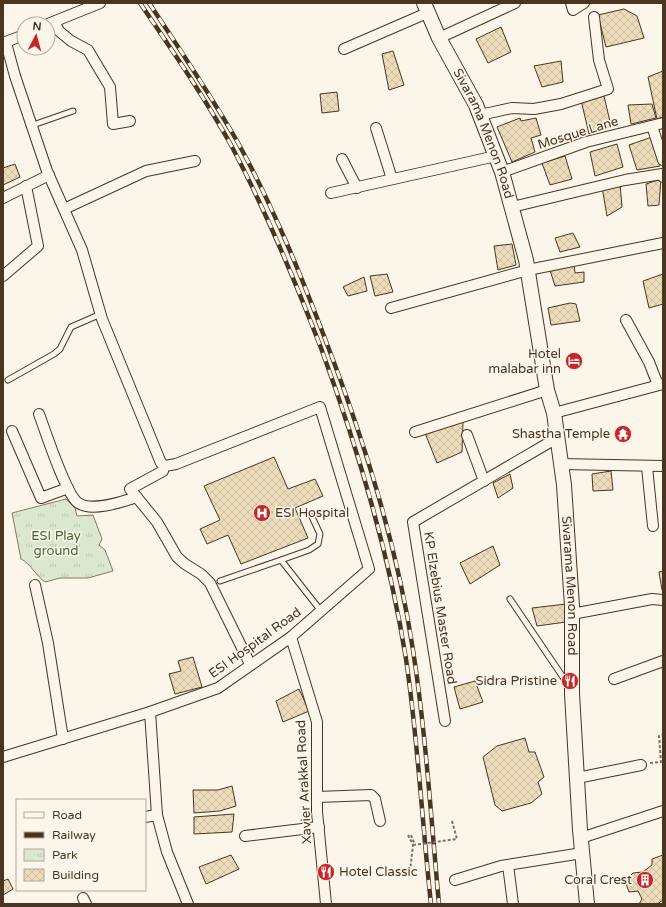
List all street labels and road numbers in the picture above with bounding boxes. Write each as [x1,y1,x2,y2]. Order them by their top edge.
street label: Sivarama Menon Road [449,66,517,201]
street label: Mosque Lane [536,113,620,153]
street label: Sivarama Menon Road [558,515,580,656]
street label: KP Elzebius Master Road [420,530,460,686]
street label: ESI Hospital Road [206,604,304,682]
street label: Xavier Arakkal Road [293,720,315,844]

